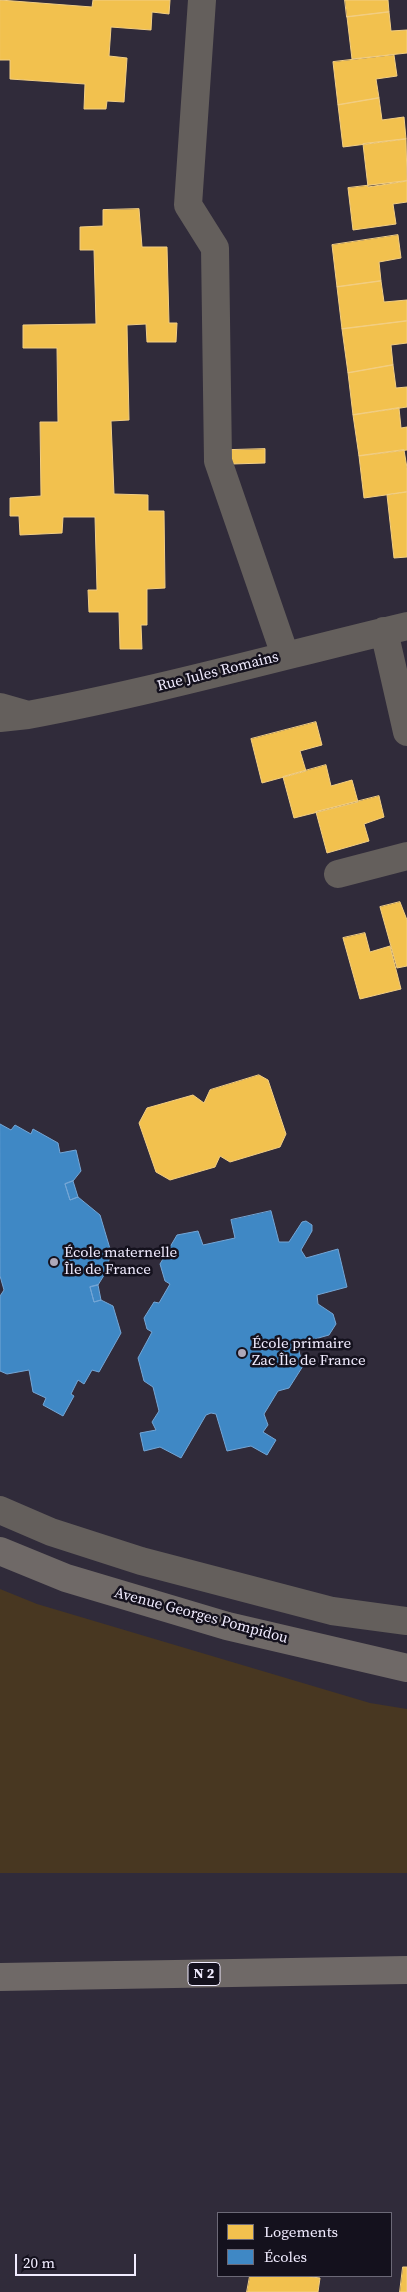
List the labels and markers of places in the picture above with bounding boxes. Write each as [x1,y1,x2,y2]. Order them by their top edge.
place label: École maternelle Île de France [64,1244,177,1279]
marker: École maternelle Île de France [48,1256,60,1268]
place label: École primaire Zac Île de France [252,1335,366,1370]
marker: École primaire Zac Île de France [236,1347,248,1359]

